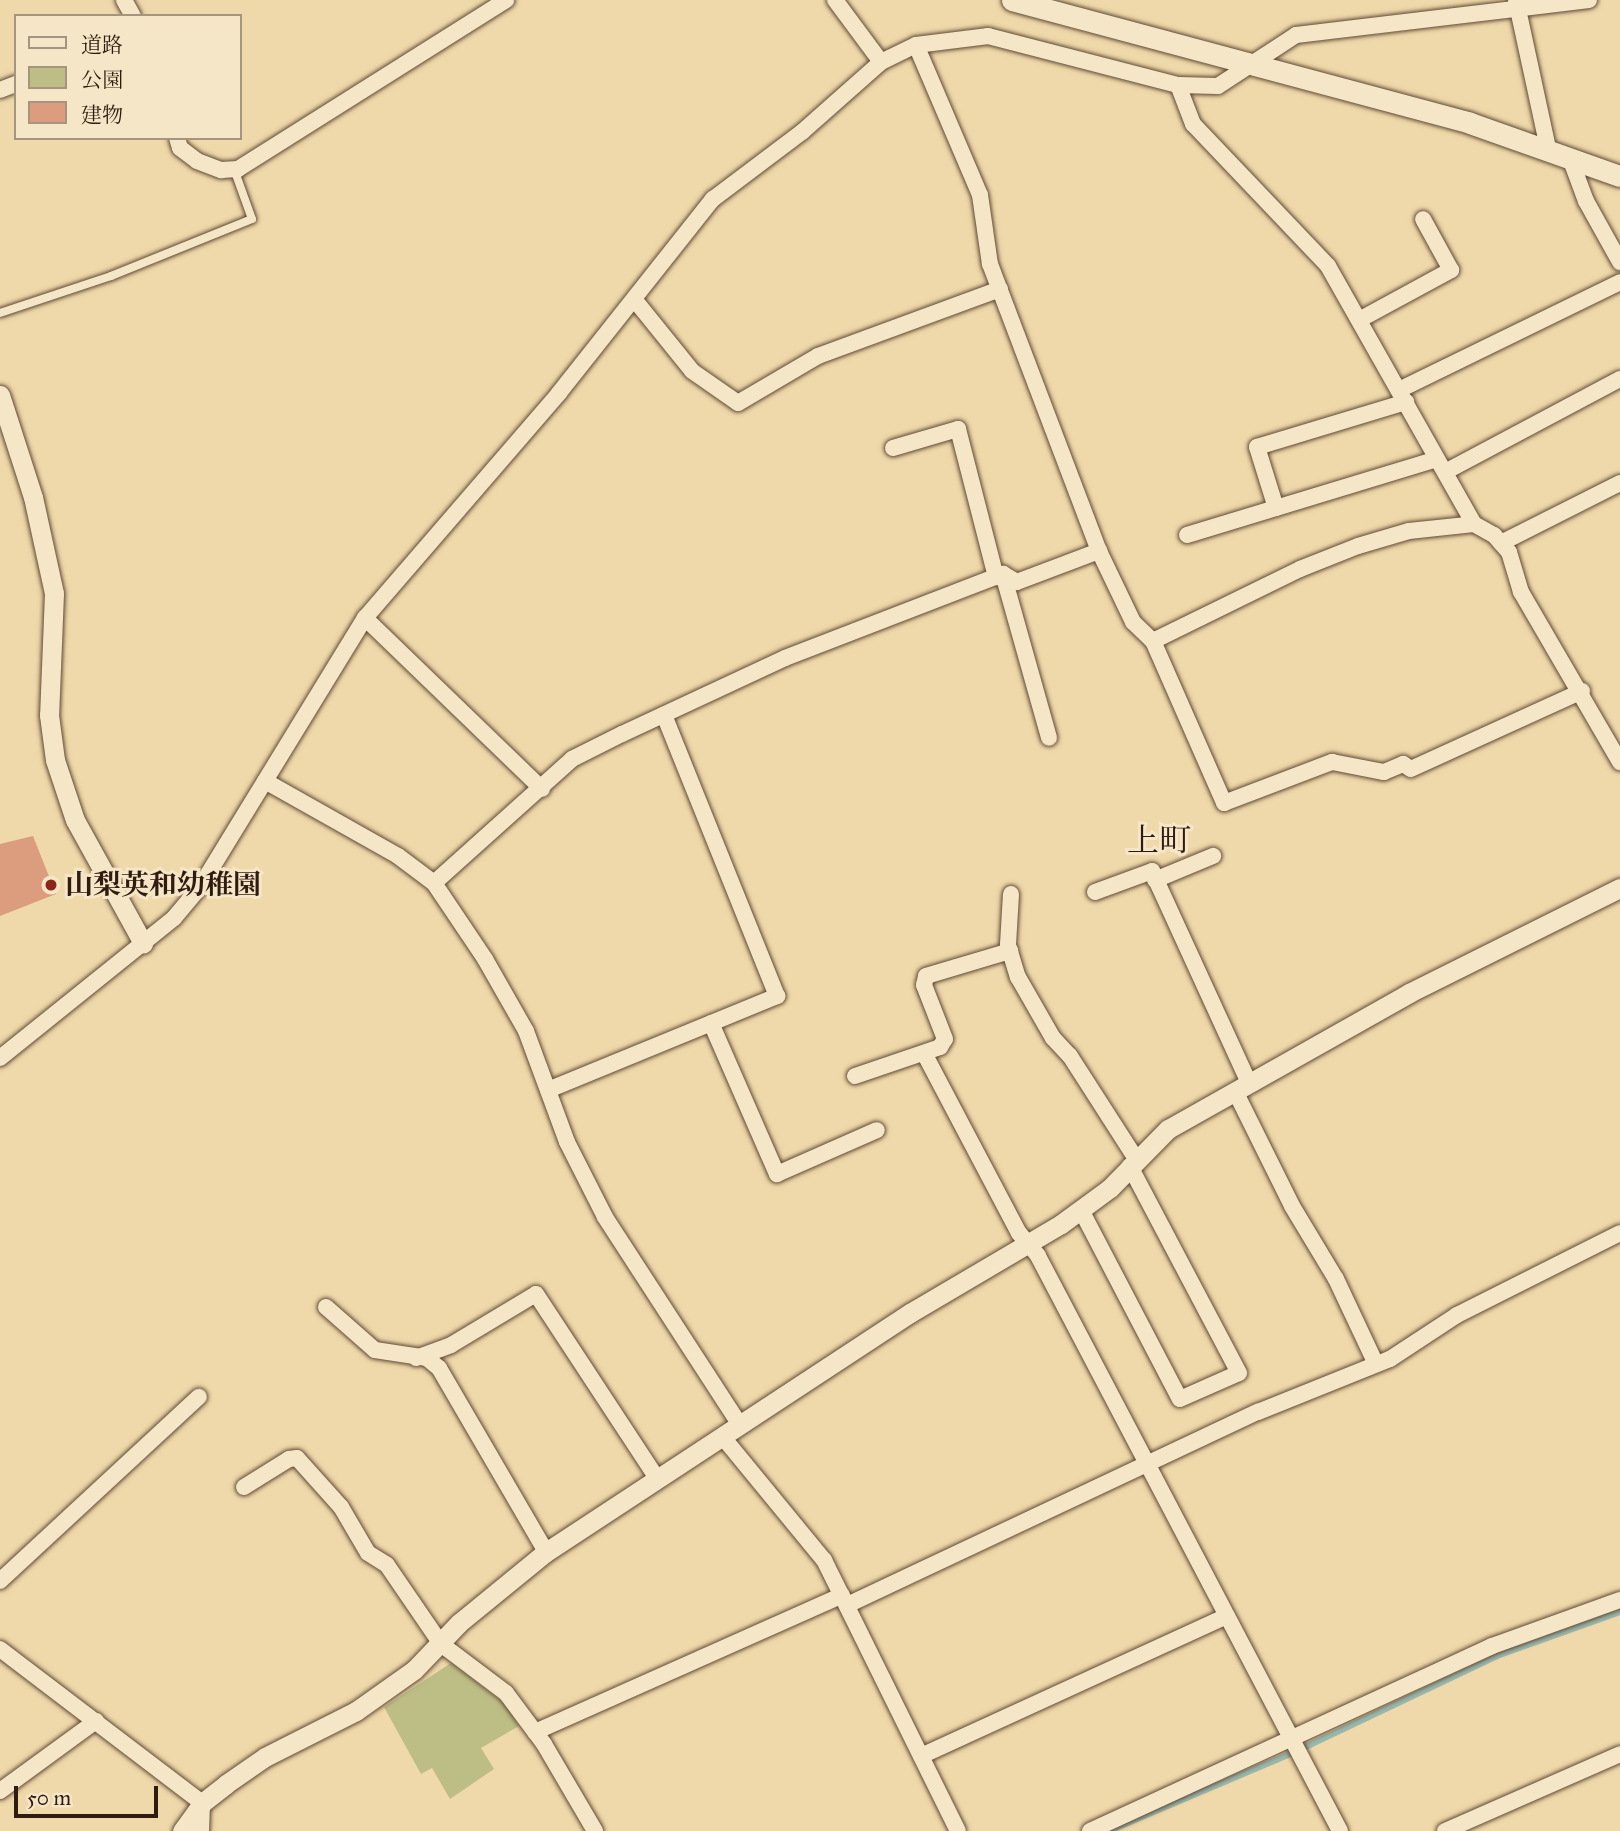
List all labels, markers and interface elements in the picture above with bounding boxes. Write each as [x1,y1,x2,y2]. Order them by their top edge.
legend [14,14,242,140]
text: 道路 [81,32,123,58]
text: 公園 [81,67,123,93]
text: 建物 [81,102,123,128]
district label: 上町 [1127,822,1191,860]
place label: 山梨英和幼稚園 [65,868,261,902]
marker: 山梨英和幼稚園 [43,877,59,893]
scale bar [18,1772,161,1816]
text: 50 m [27,1785,71,1811]

